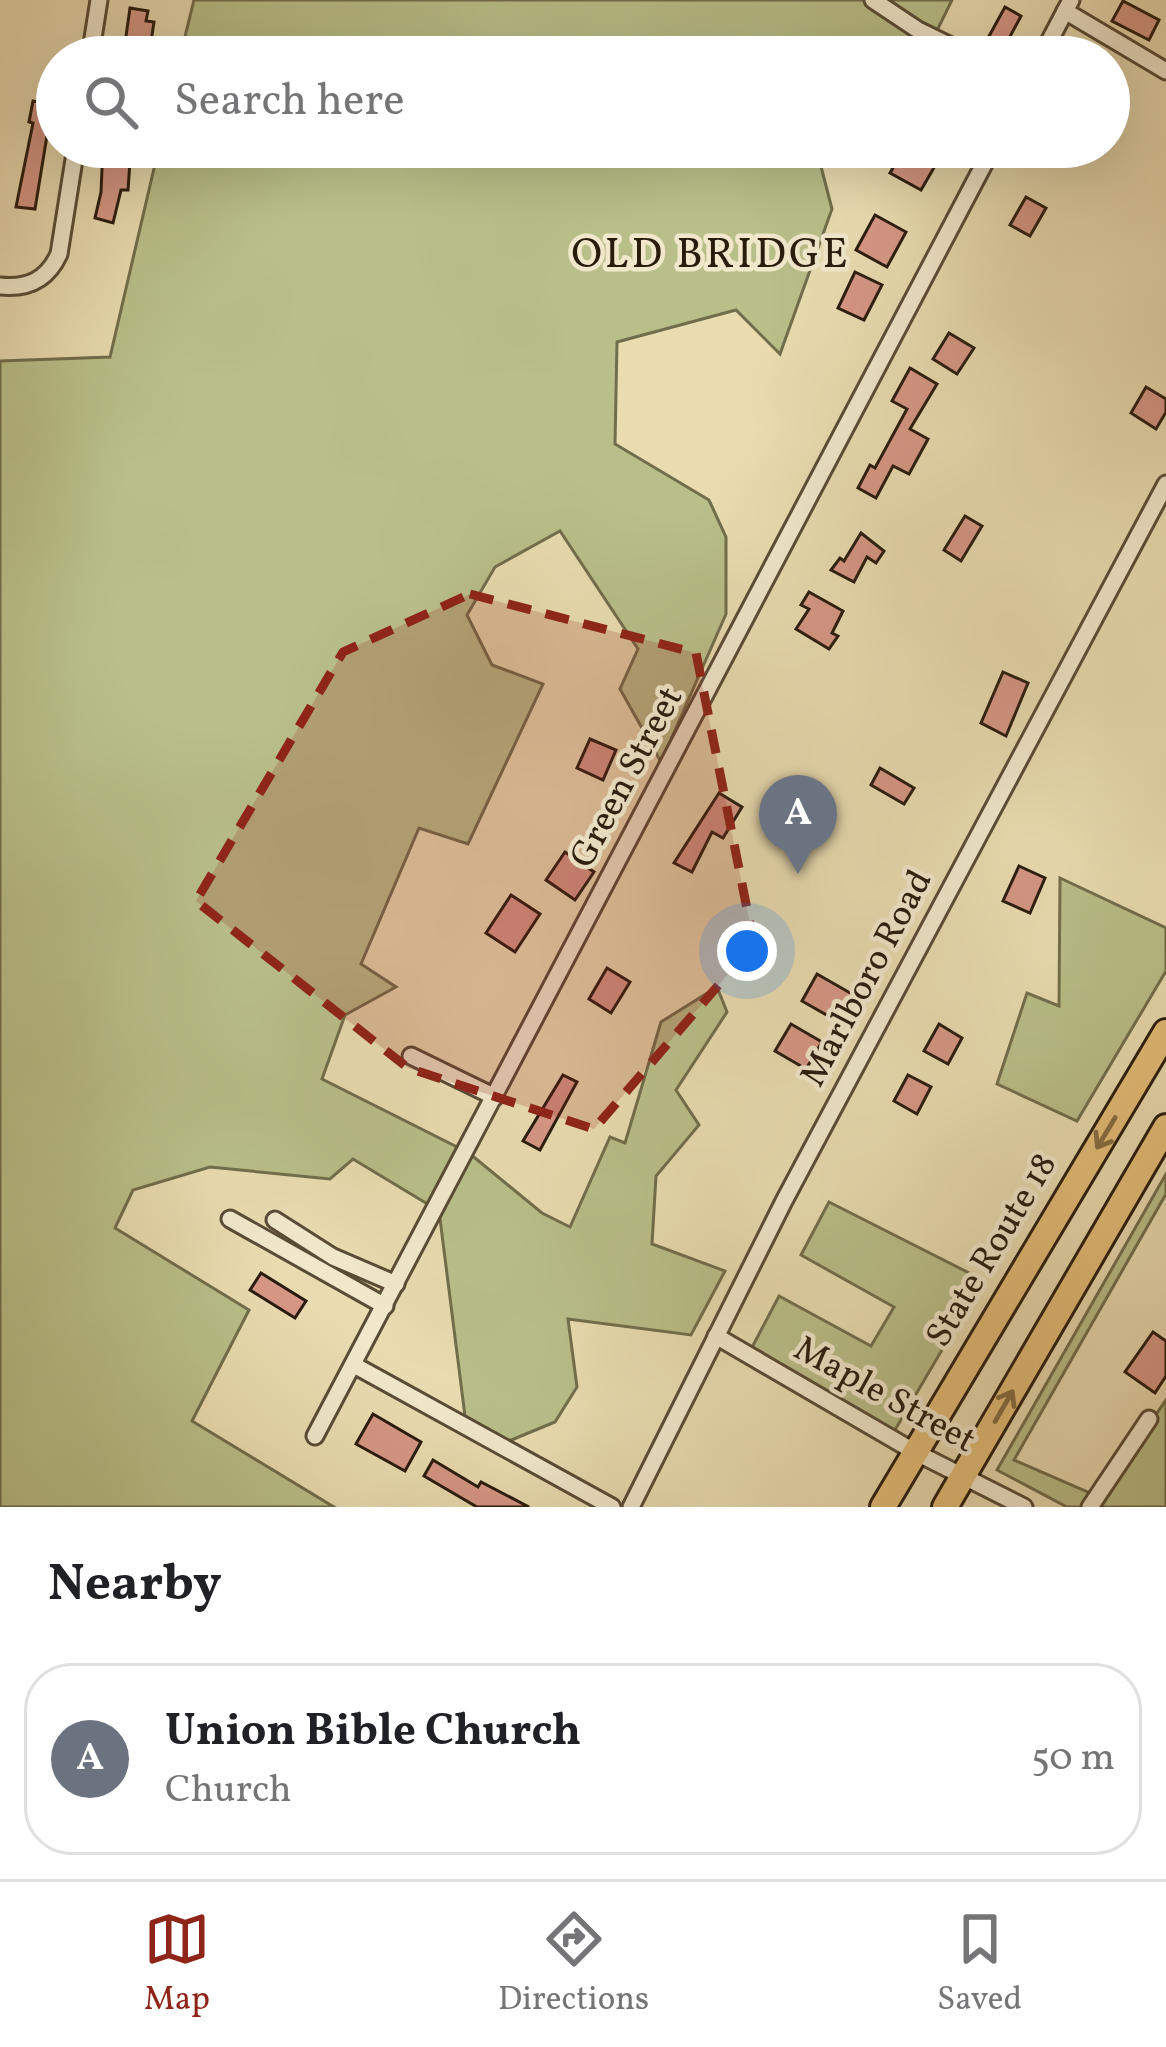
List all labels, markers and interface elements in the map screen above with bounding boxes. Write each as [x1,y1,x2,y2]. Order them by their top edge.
search box [36,36,1130,168]
icon: search [78,69,144,135]
text: Search here [174,71,405,134]
district label: OLD BRIDGE [571,227,851,286]
street label: Green Street [559,679,697,877]
pin: A [759,775,837,874]
street label: Marlboro Road [790,862,946,1096]
your location [717,921,777,981]
one-way arrow [1094,1115,1118,1149]
street label: State Route 18 [915,1144,1071,1358]
street label: Maple Street [784,1325,984,1467]
one-way arrow [992,1389,1016,1424]
text: Nearby [48,1550,222,1621]
text: Union Bible Church [165,1701,581,1764]
text: A [76,1732,104,1786]
text: 50 m [1031,1732,1115,1786]
text: Church [165,1764,292,1818]
tab: Map [144,1906,210,2024]
tab: Directions [498,1906,649,2024]
tab: Saved [937,1906,1022,2024]

